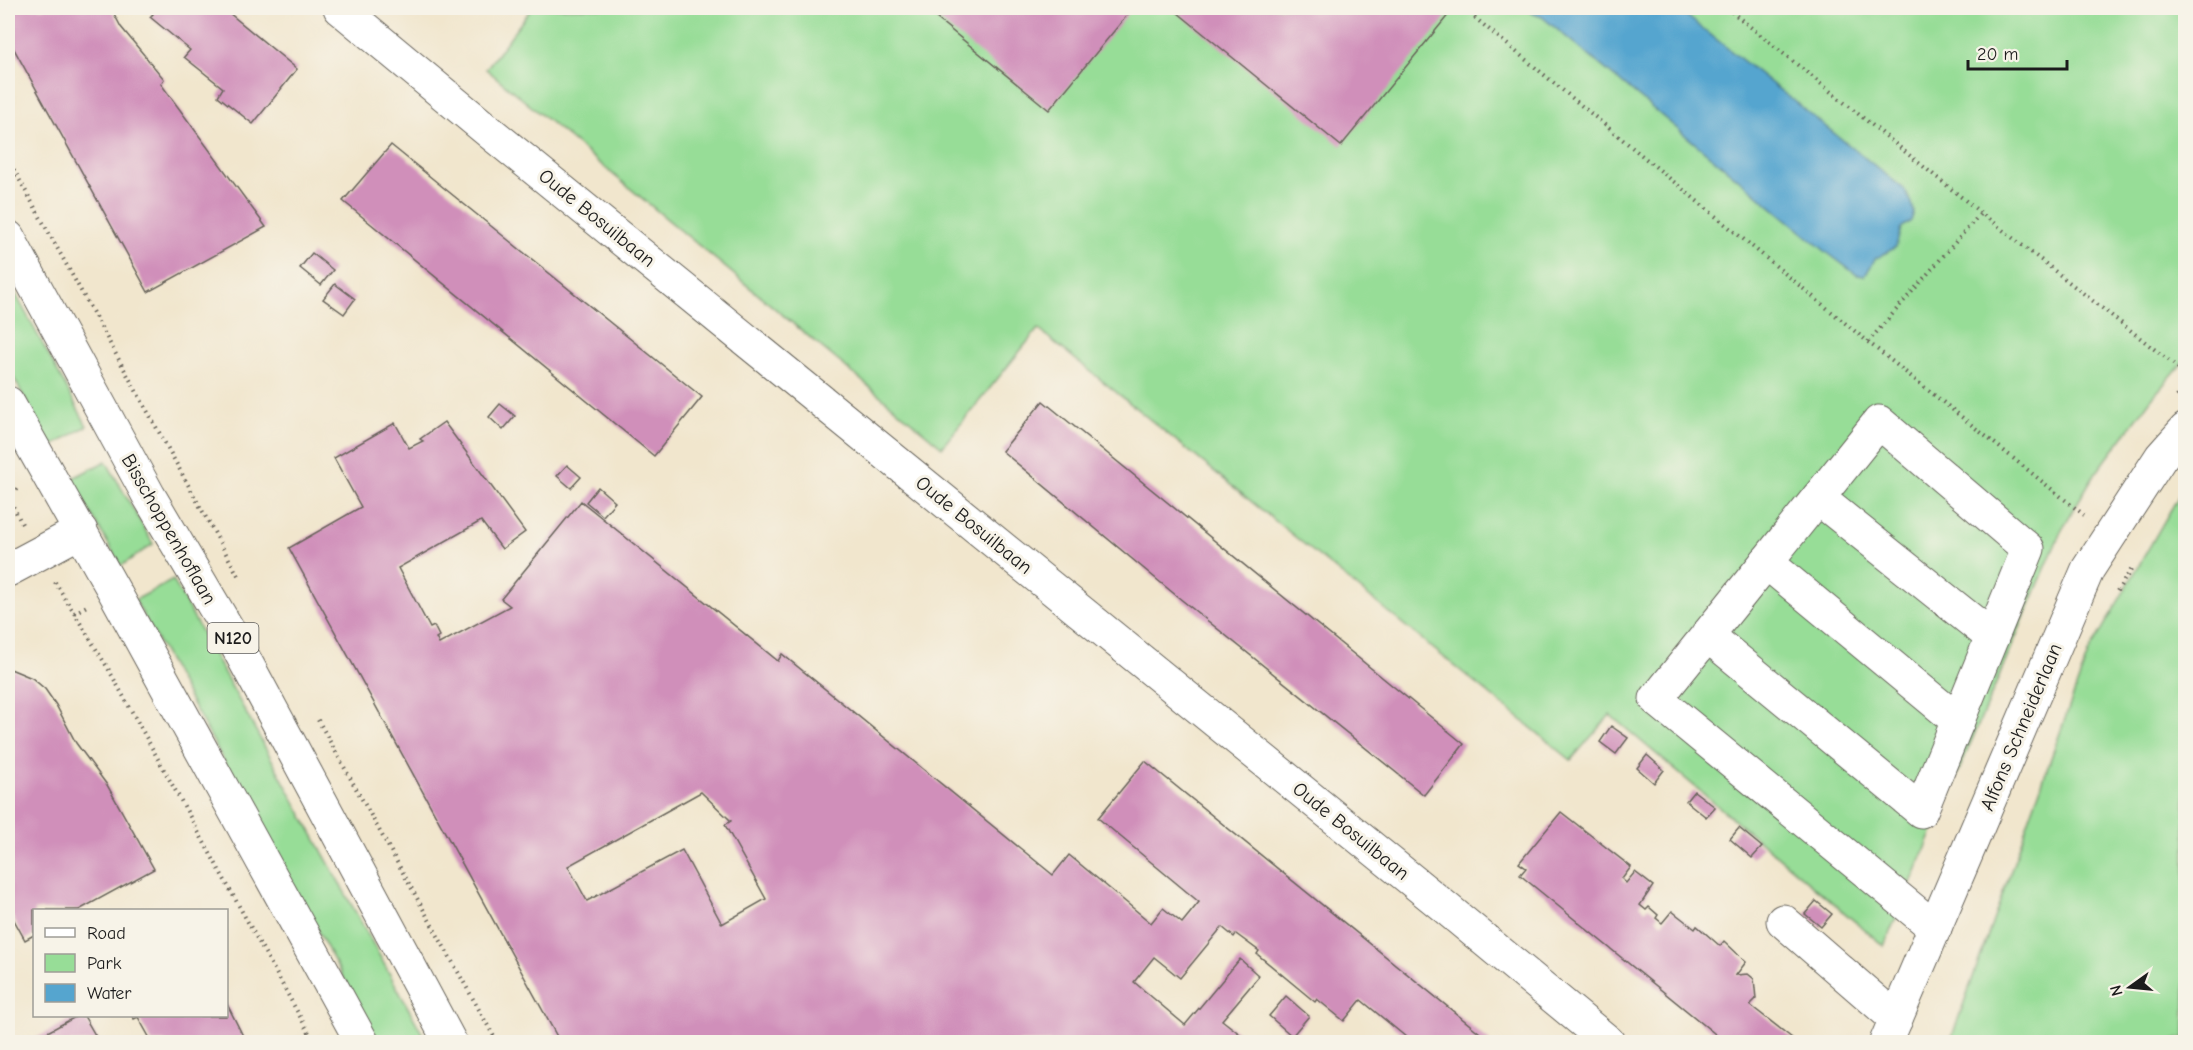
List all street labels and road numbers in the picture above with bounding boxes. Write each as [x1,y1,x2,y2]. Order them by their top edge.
street label: Oude Bosuilbaan [534,164,660,272]
street label: Bisschoppenhoflaan [117,450,221,608]
street label: Oude Bosuilbaan [911,471,1037,579]
road number: N120 [208,623,258,653]
street label: Alfons Schneiderlaan [1975,640,2067,814]
street label: Oude Bosuilbaan [1288,777,1414,885]

